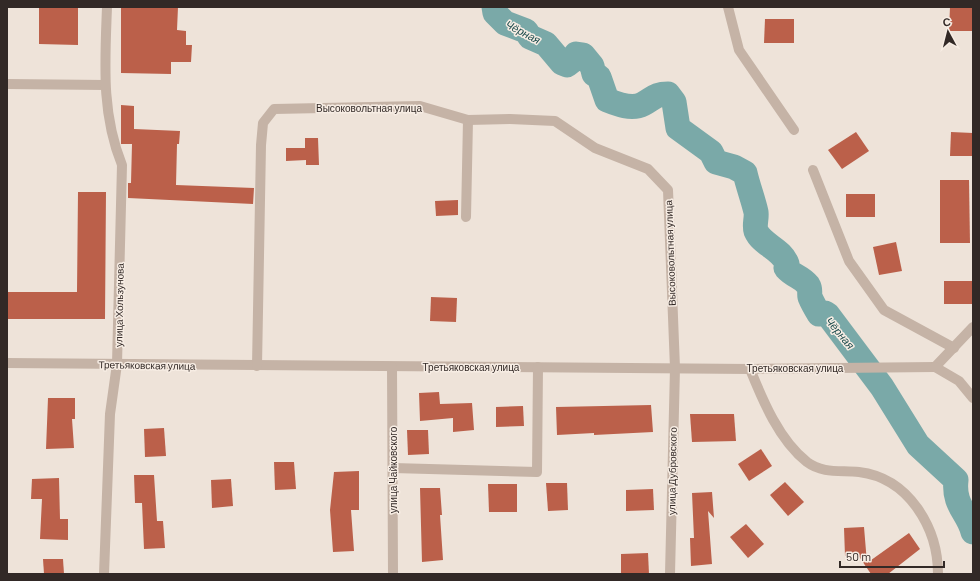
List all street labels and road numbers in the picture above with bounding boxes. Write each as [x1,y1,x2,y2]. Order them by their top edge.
street label: Высоковольтная улица [316,102,422,114]
street label: Высоковольтная улица [662,199,678,306]
street label: улица Хользунова [112,263,126,347]
street label: Третьяковская улица [98,358,196,372]
street label: Третьяковская улица [423,361,520,373]
street label: Третьяковская улица [747,362,844,374]
street label: улица Чайковского [387,426,399,513]
street label: улица Дубровского [665,427,679,515]

